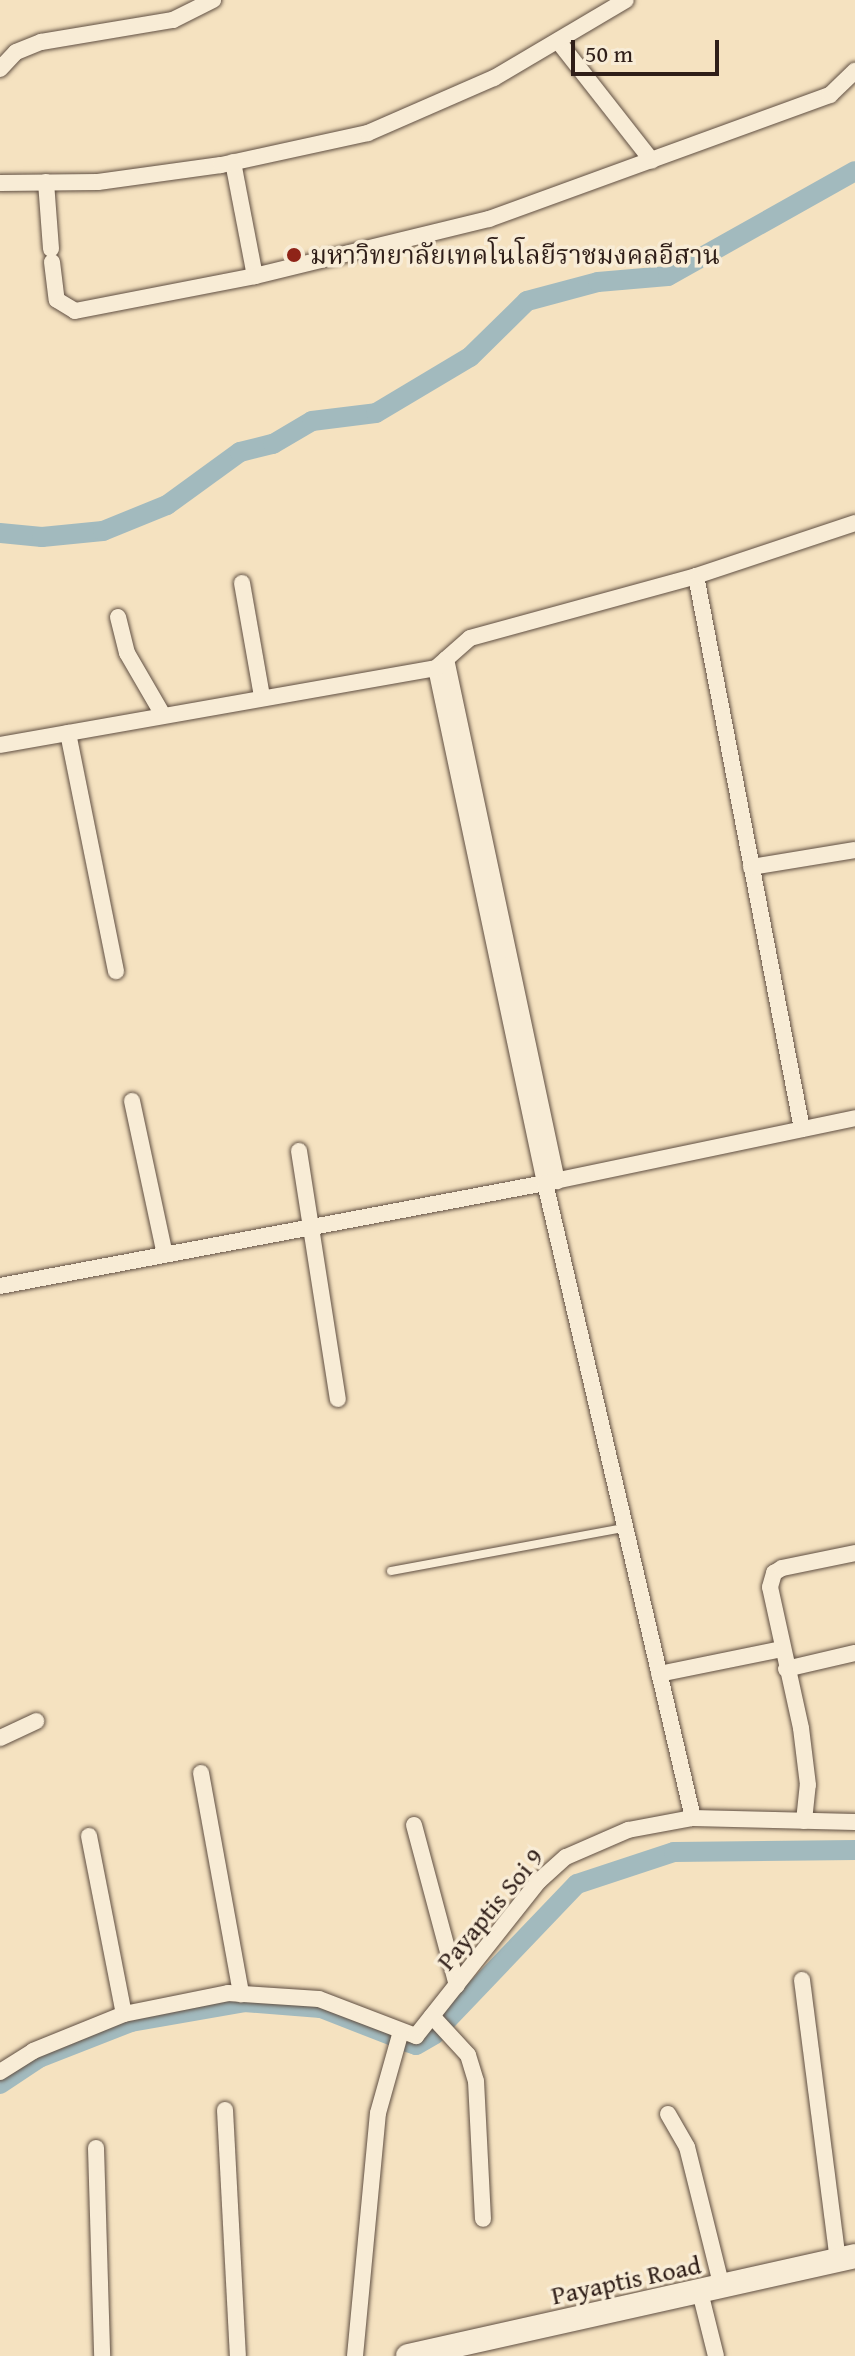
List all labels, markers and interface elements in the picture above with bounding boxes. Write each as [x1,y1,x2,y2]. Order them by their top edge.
scale bar [575,24,723,74]
text: 50 m [585,36,633,71]
place label: มหาวิทยาลัยเทคโนโลยีราชมงคลอีสาน [310,239,720,271]
marker: มหาวิทยาลัยเทคโนโลยีราชมงคลอีสาน [285,246,303,264]
street label: Payaptis Soi 9 [430,1842,550,1976]
street label: Payaptis Road [548,2249,704,2311]

